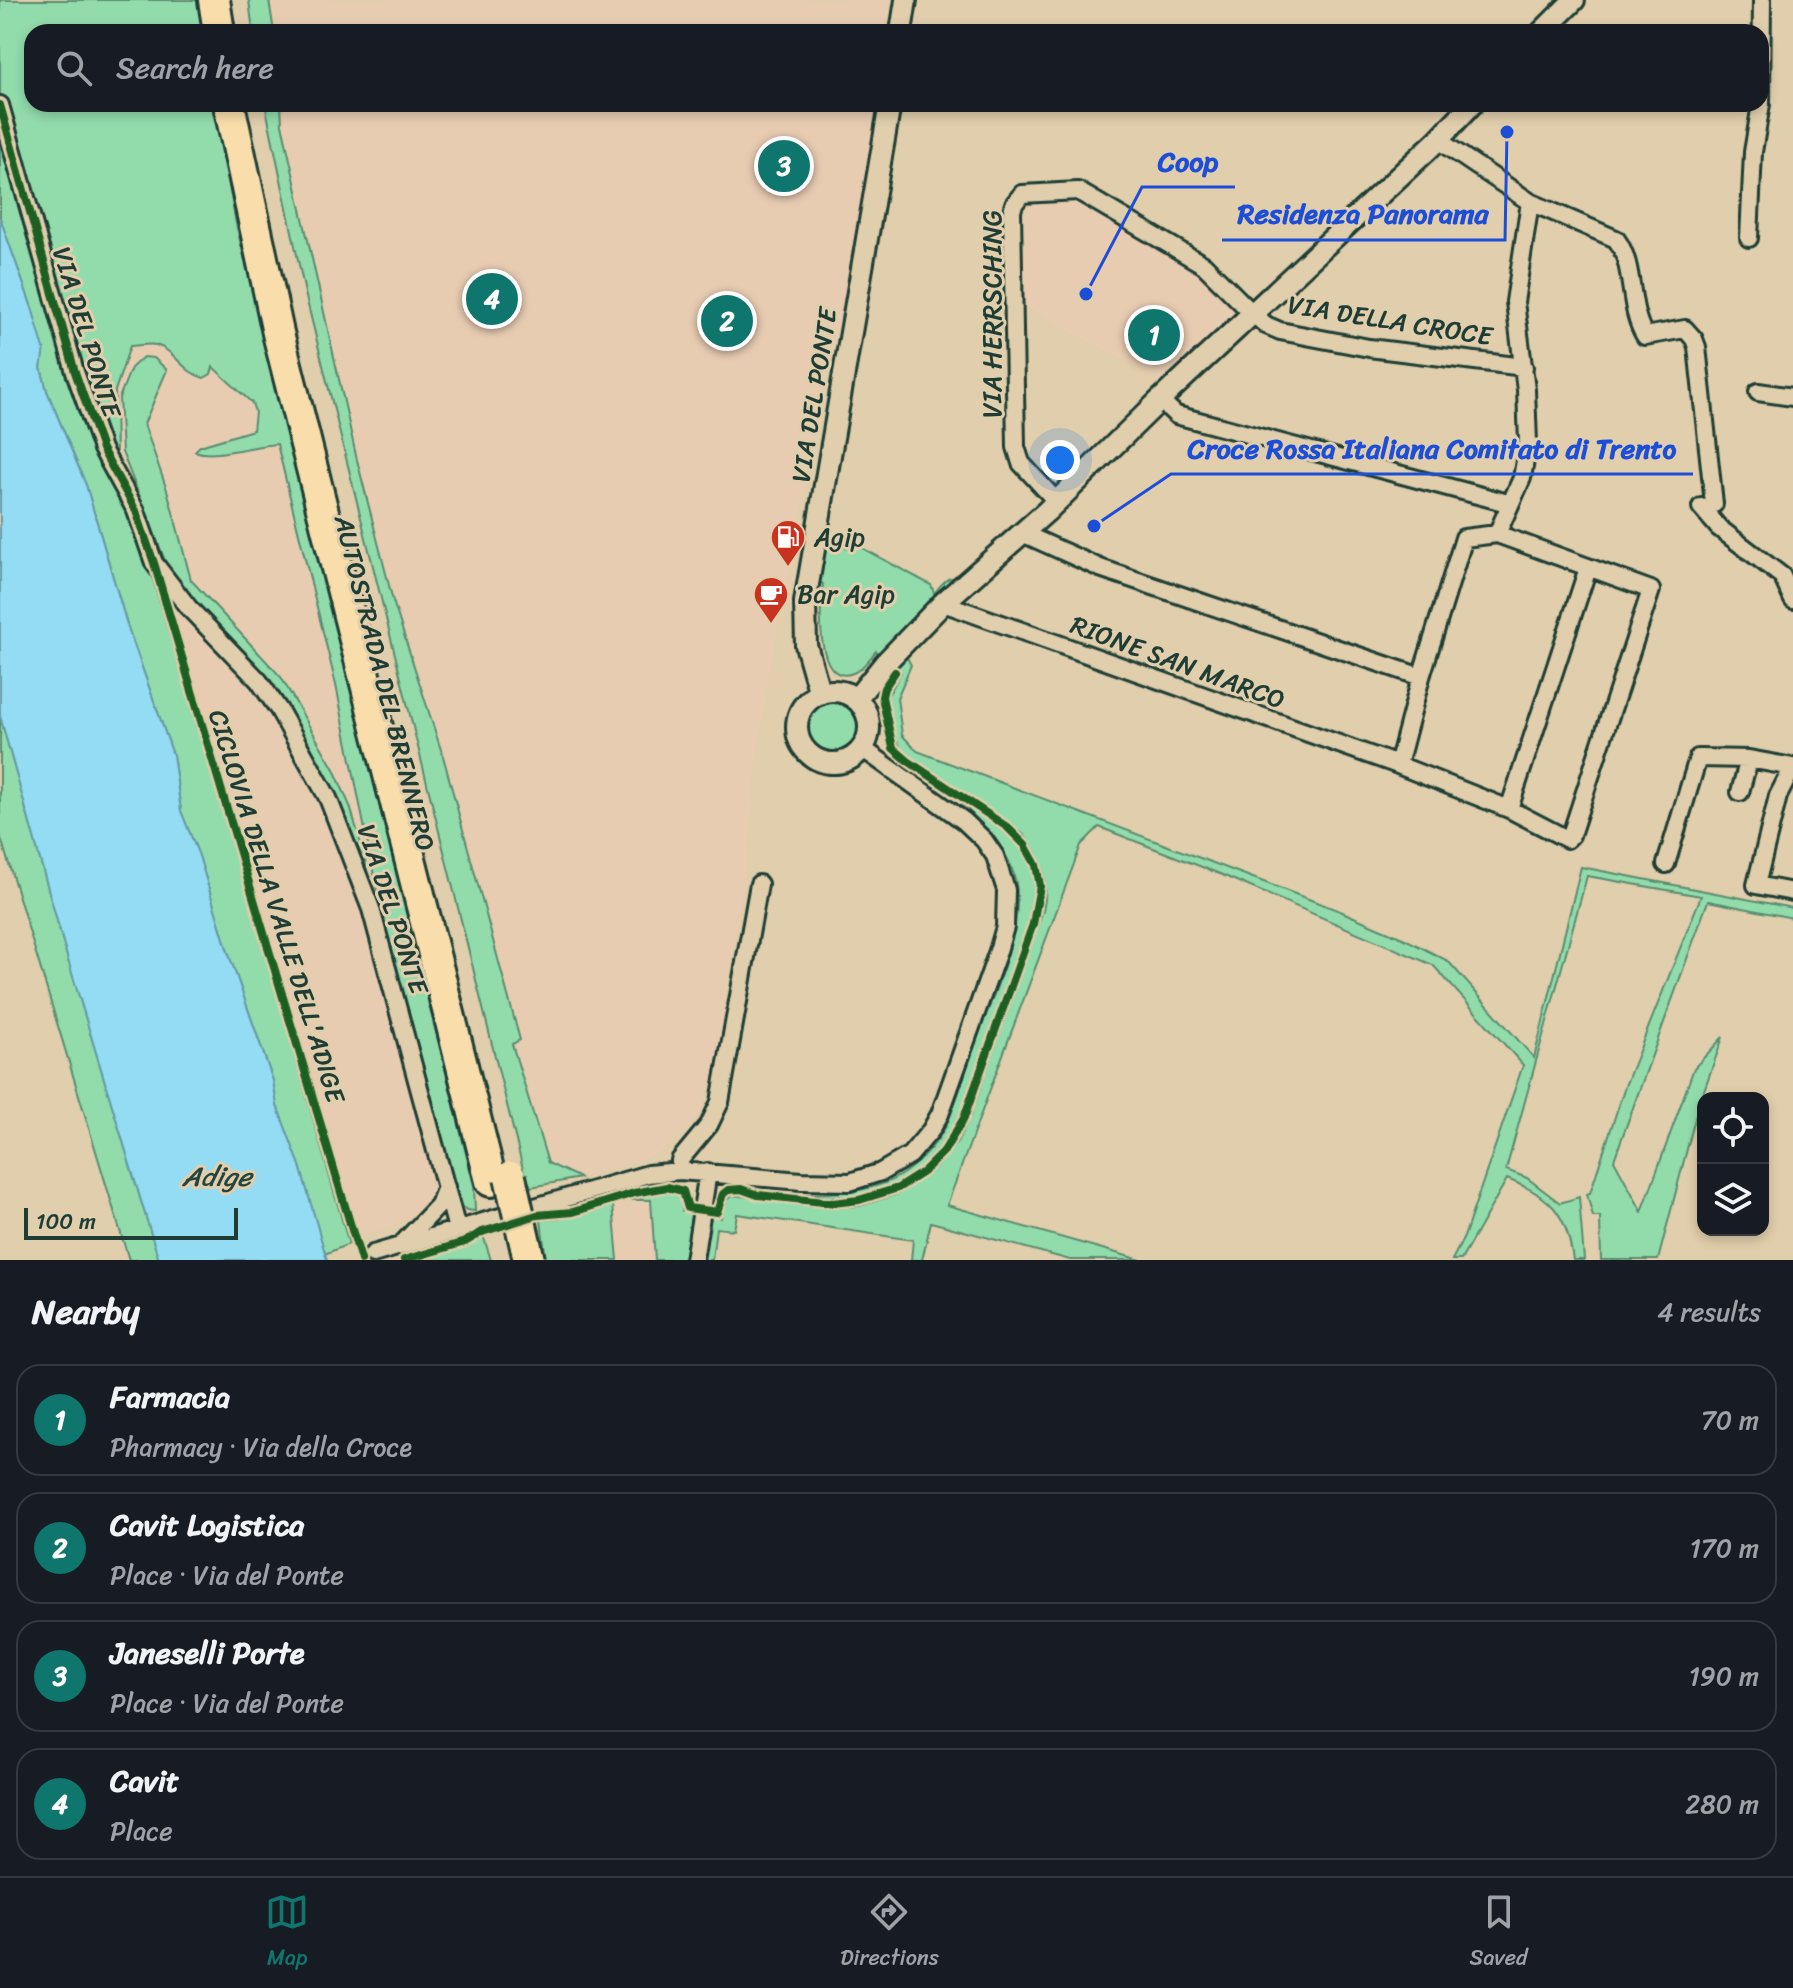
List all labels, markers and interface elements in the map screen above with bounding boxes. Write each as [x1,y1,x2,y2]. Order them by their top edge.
search box [24,24,1769,112]
text: Search here [116,41,274,95]
icon: search [52,46,96,90]
callout: Coop [1142,135,1235,187]
pin: 3 [758,136,810,196]
text: Coop [1157,137,1219,186]
callout: Residenza Panorama [1222,188,1505,240]
text: Residenza Panorama [1236,189,1490,238]
street label: VIA HERRSCHING [969,210,1015,418]
street label: VIA DEL PONTE [39,241,135,425]
pin: 4 [466,269,518,329]
street label: VIA DELLA CROCE [1284,281,1497,359]
pin: 2 [701,291,753,351]
street label: VIA DEL PONTE [777,303,851,486]
pin: 1 [1128,305,1180,365]
callout: Croce Rossa Italiana Comitato di Trento [1171,422,1693,474]
text: Croce Rossa Italiana Comitato di Trento [1187,424,1677,473]
your location [1040,440,1080,480]
street label: AUTOSTRADA DEL BRENNERO [321,509,449,856]
place label: Agip [813,514,865,560]
fuel station icon: Agip [769,518,807,568]
place label: Bar Agip [797,571,895,617]
cafe icon: Bar Agip [752,575,790,625]
street label: RIONE SAN MARCO [1064,602,1292,722]
street label: CICLOVIA DELLA VALLE DELL'ADIGE [195,704,359,1110]
street label: VIA DEL PONTE [344,818,443,1001]
map controls [1697,1092,1769,1236]
button: locate [1697,1092,1769,1164]
water label: Adige [181,1152,254,1201]
button: layers [1697,1164,1769,1236]
text: 100 m [36,1202,96,1241]
scale bar [24,1204,238,1240]
text: Nearby [32,1282,140,1342]
text: 4 results [1657,1289,1761,1335]
text: Farmacia [110,1370,230,1424]
text: 1 [54,1397,66,1443]
text: 70 m [1701,1397,1759,1443]
text: Pharmacy · Via della Croce [110,1424,412,1470]
text: Cavit Logistica [110,1498,304,1552]
text: 2 [52,1525,68,1571]
text: 170 m [1690,1525,1759,1571]
text: Place · Via del Ponte [110,1552,344,1598]
text: Janeselli Porte [110,1626,304,1680]
text: 3 [53,1653,67,1699]
text: 190 m [1689,1653,1759,1699]
text: Place · Via del Ponte [110,1680,344,1726]
text: Cavit [110,1754,179,1808]
text: 4 [52,1781,68,1827]
text: 280 m [1685,1781,1759,1827]
text: Place [110,1808,173,1854]
tab: Map [265,1890,309,1977]
tab: Directions [840,1890,939,1977]
tab: Saved [1470,1890,1528,1977]

